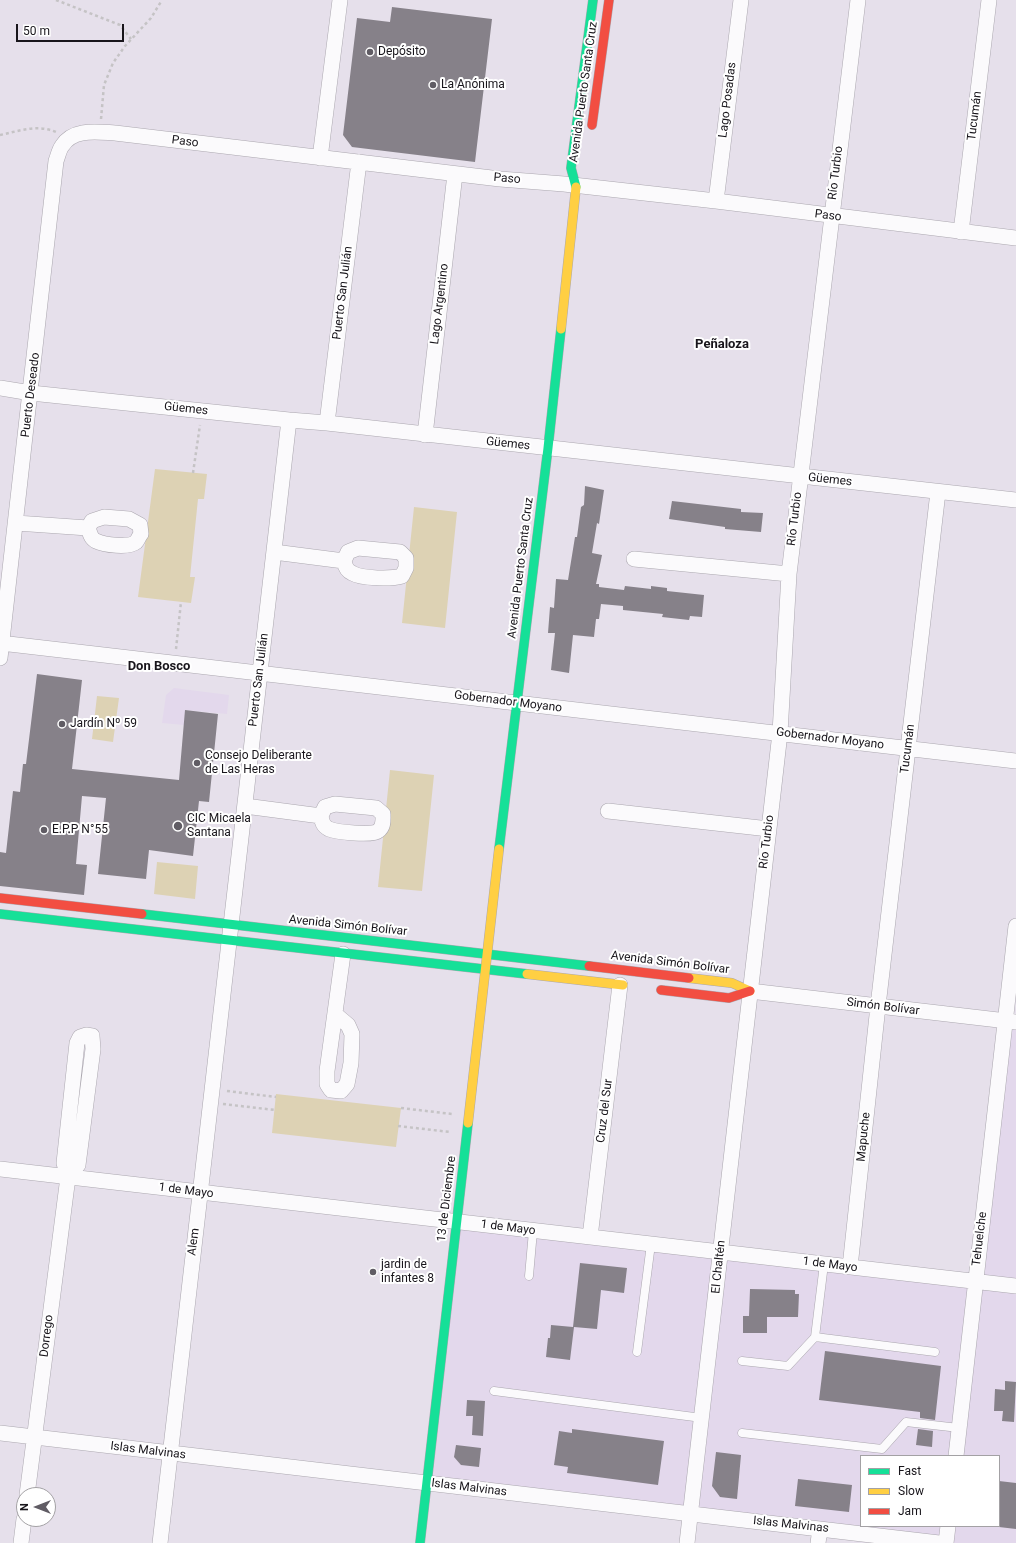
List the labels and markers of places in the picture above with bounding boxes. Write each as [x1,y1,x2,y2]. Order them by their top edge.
place label: Depósito [378,45,426,59]
marker: Depósito [365,47,375,57]
place label: La Anónima [441,78,505,92]
marker: La Anónima [428,80,438,90]
place label: Jardín Nº 59 [70,717,137,731]
marker: Jardín Nº 59 [57,719,67,729]
place label: Consejo Deliberante de Las Heras [205,749,312,777]
marker: Consejo Deliberante de Las Heras [192,758,202,768]
place label: CIC Micaela Santana [187,812,251,840]
marker: CIC Micaela Santana [172,820,184,832]
place label: E.P.P N°55 [52,823,108,837]
marker: E.P.P N°55 [39,825,49,835]
place label: jardin de infantes 8 [381,1258,434,1286]
marker: jardin de infantes 8 [368,1267,378,1277]

